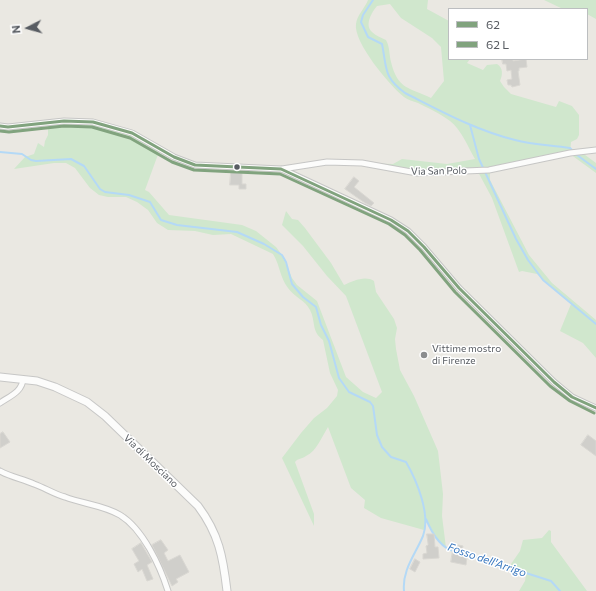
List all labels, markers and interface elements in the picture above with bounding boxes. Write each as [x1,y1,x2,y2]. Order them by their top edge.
north arrow [8,8,48,48]
legend [448,8,588,60]
text: 62 [486,17,500,31]
text: N [9,25,22,34]
text: 62 L [486,37,509,51]
unlabelled marker [232,162,242,172]
street label: Via San Polo [411,165,467,177]
place label: Vittime mostro di Firenze [432,343,501,366]
marker: Vittime mostro di Firenze [419,350,429,360]
street label: Via di Mosciano [121,432,181,490]
water label: Fosso dell'Arrigo [446,540,528,580]

